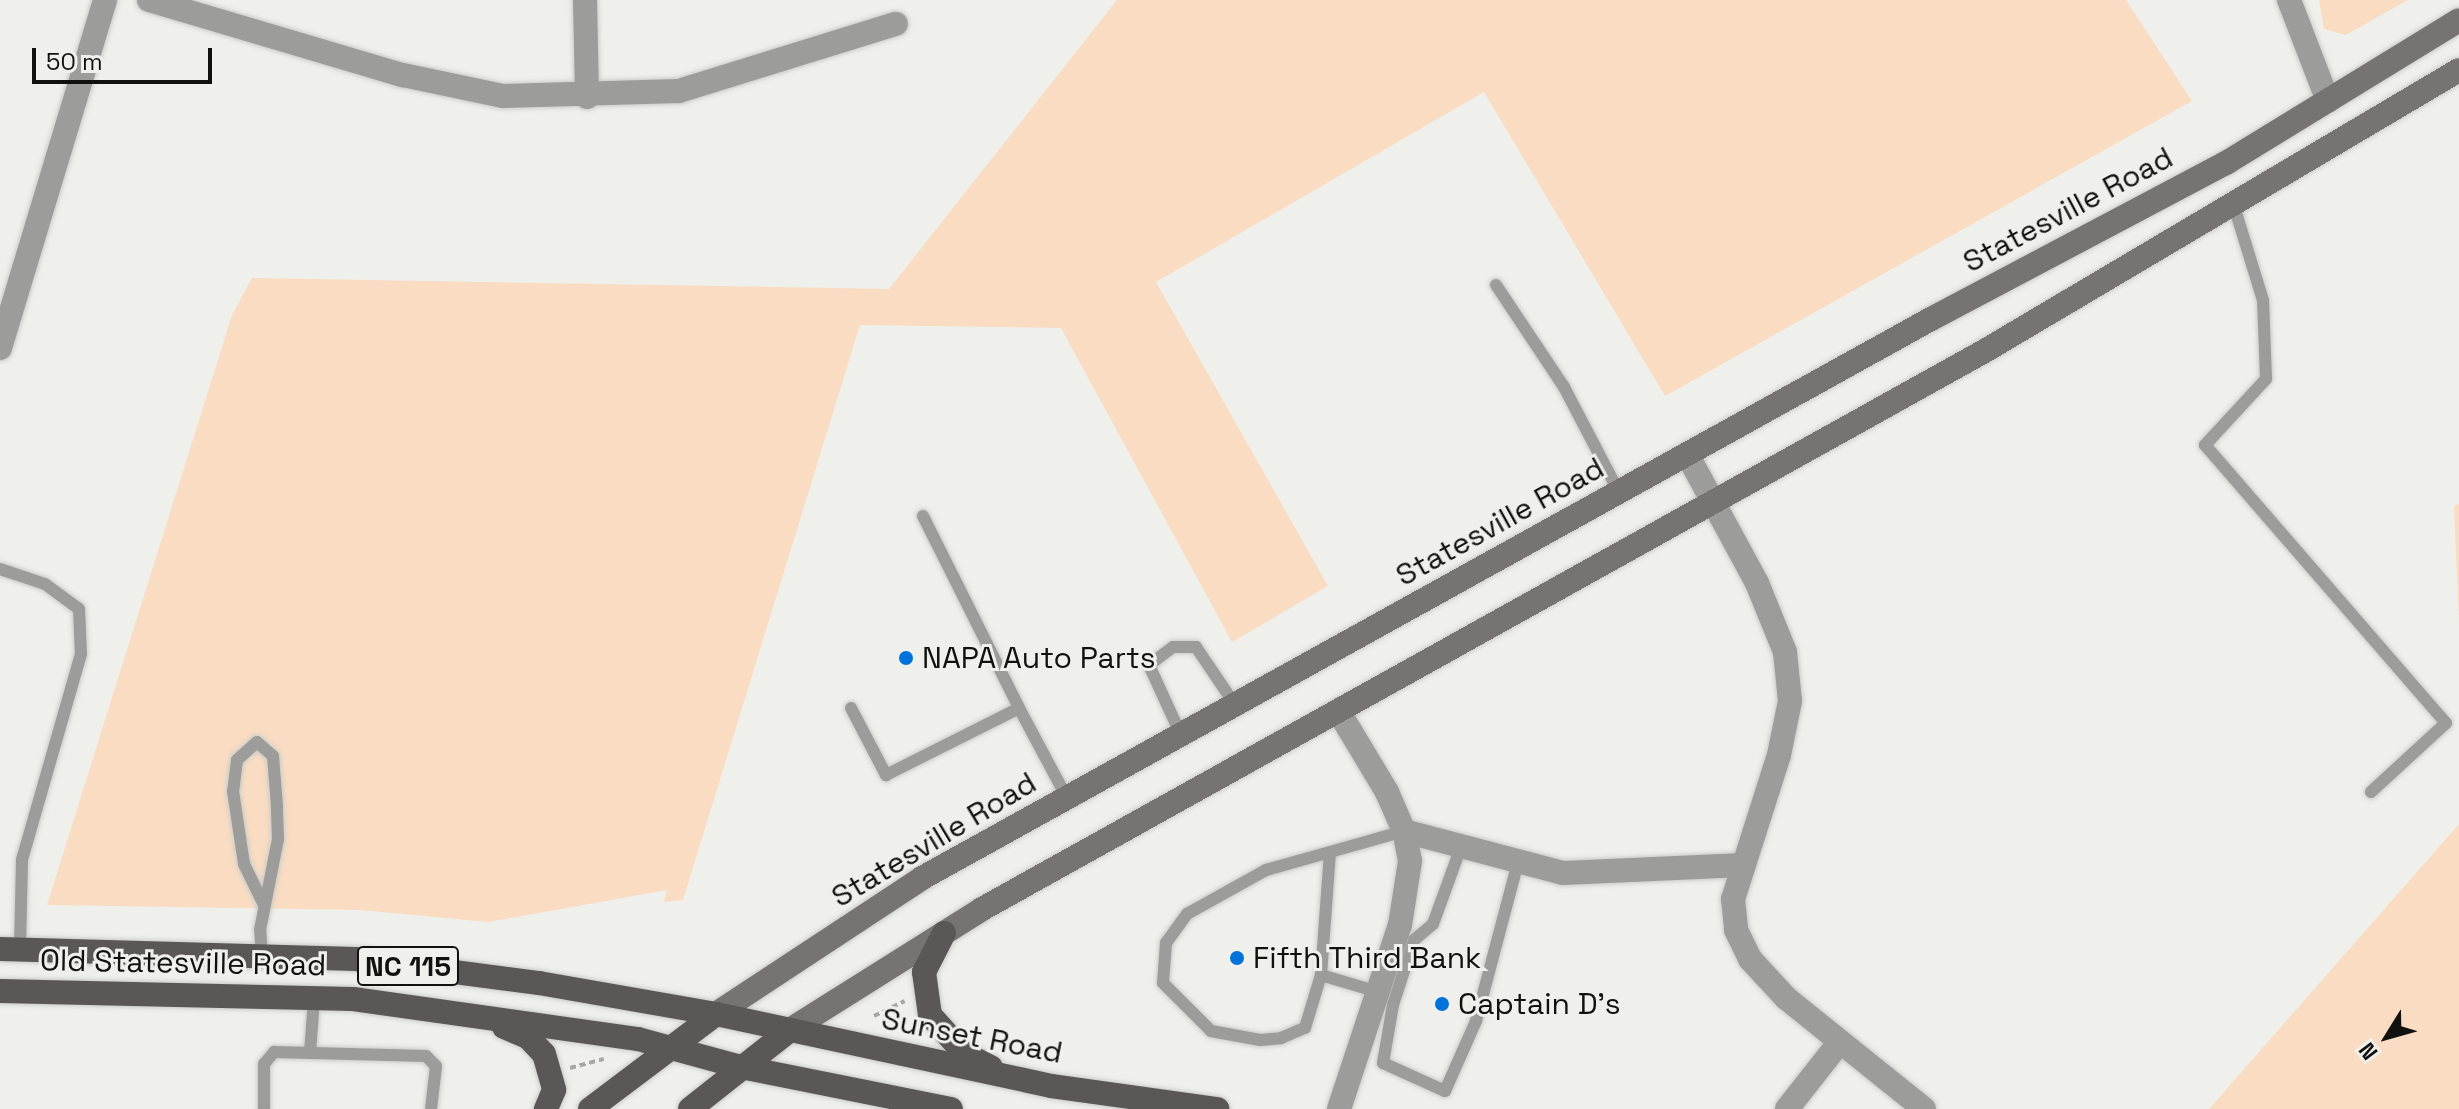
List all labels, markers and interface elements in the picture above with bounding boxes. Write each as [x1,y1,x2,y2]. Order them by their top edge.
scale bar [36,32,216,82]
text: 50 m [46,46,103,77]
street label: Statesville Road [1957,140,2179,280]
street label: Statesville Road [1390,450,1610,594]
place label: NAPA Auto Parts [922,640,1156,676]
marker: NAPA Auto Parts [897,649,915,667]
street label: Statesville Road [825,765,1043,915]
place label: Fifth Third Bank [1253,940,1482,976]
road number: NC 115 [356,942,460,990]
street label: Old Statesville Road [39,943,327,983]
marker: Fifth Third Bank [1228,949,1246,967]
place label: Captain D's [1458,986,1620,1022]
marker: Captain D's [1433,995,1451,1013]
north arrow [2347,997,2427,1077]
street label: Sunset Road [879,1001,1065,1071]
text: N [2352,1037,2383,1066]

